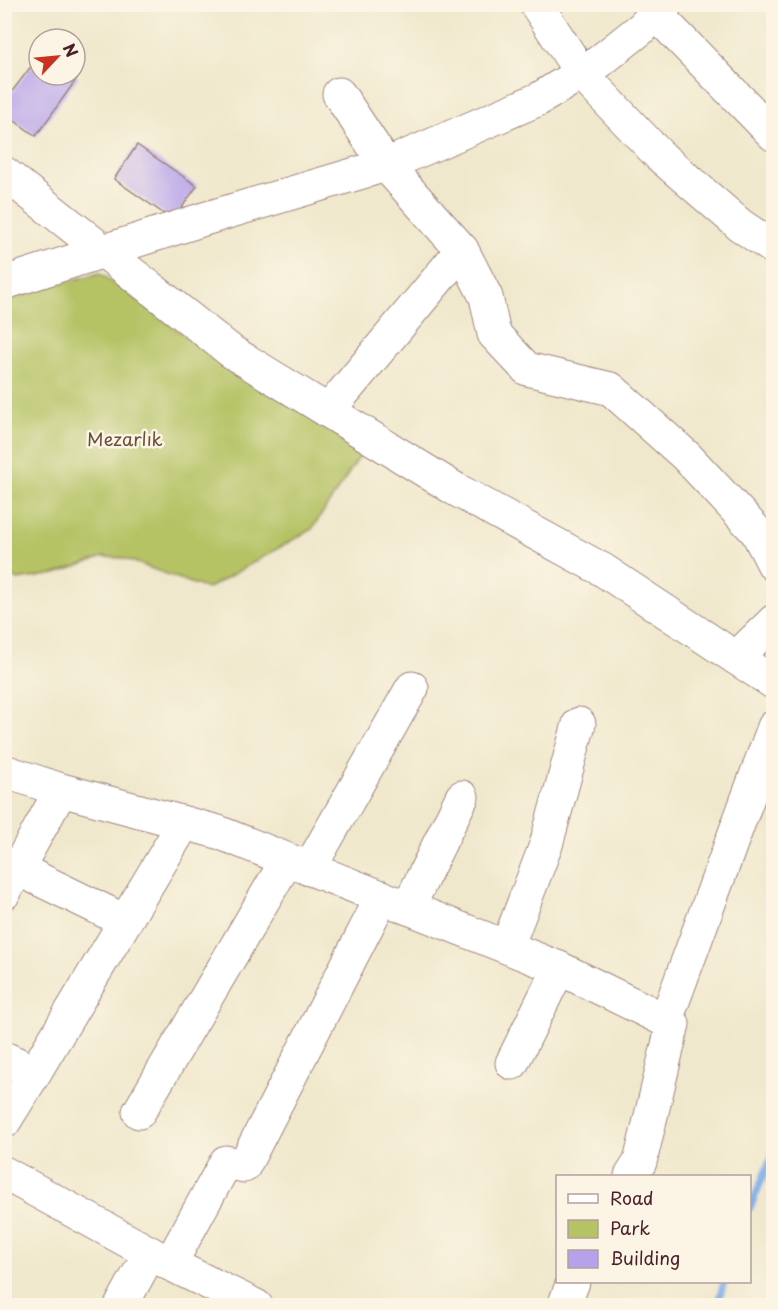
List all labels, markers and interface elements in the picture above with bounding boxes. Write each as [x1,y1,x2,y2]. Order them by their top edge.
north arrow [27,27,87,87]
text: N [58,39,85,61]
park label: Mezarlık [87,425,163,452]
legend [556,1175,751,1283]
text: Road [610,1184,654,1211]
text: Park [610,1214,650,1241]
text: Building [610,1244,680,1271]

